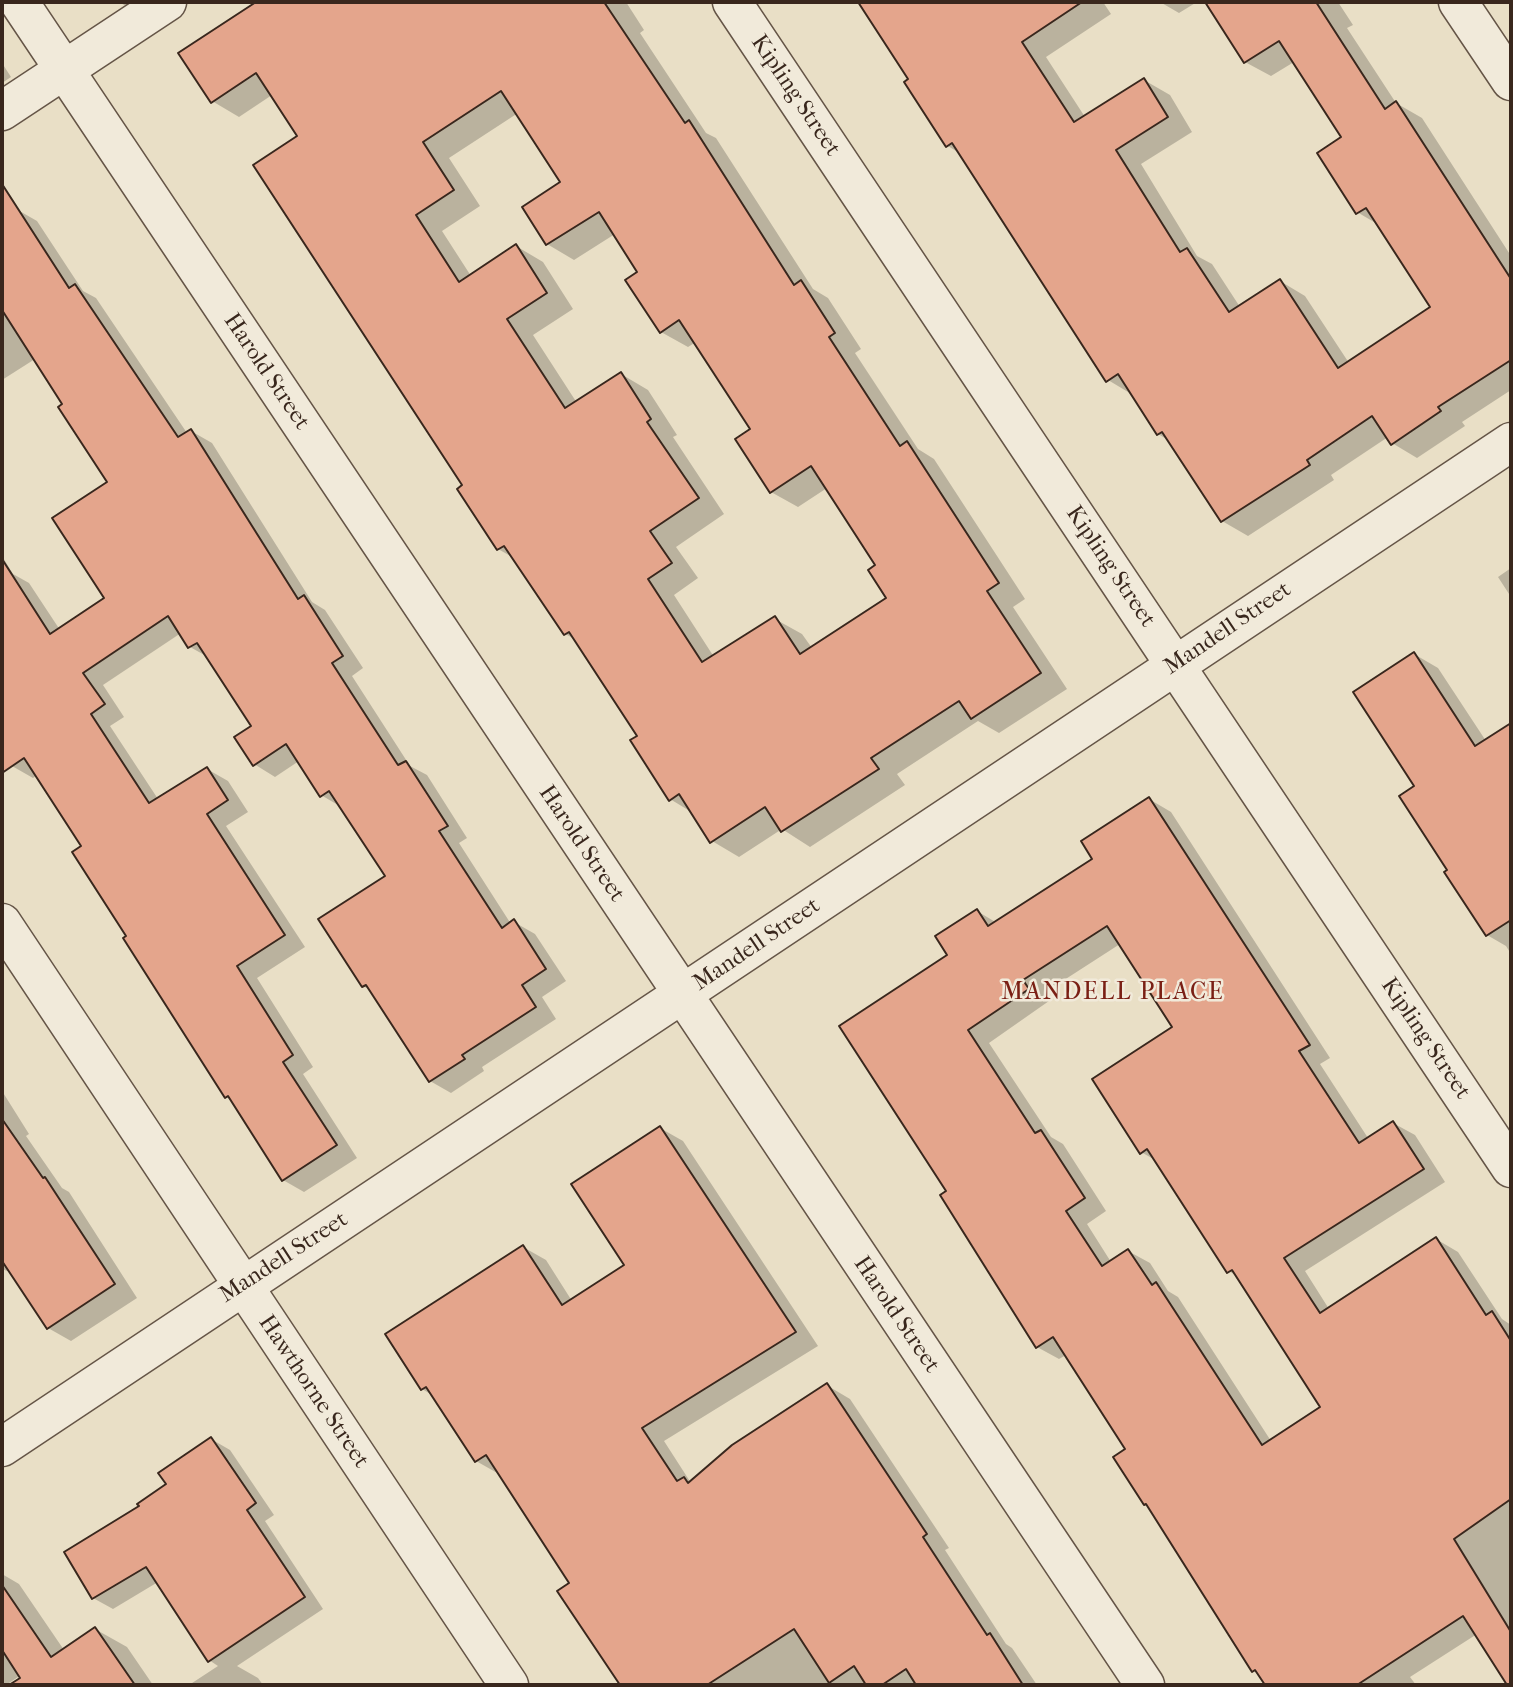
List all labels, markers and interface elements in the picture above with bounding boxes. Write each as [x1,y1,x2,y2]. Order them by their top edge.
street label: Kipling Street [744,30,846,162]
street label: Harold Street [217,309,315,435]
street label: Kipling Street [1059,501,1161,633]
street label: Mandell Street [1159,576,1297,682]
street label: Harold Street [532,781,630,907]
street label: Mandell Street [688,892,826,998]
street label: Kipling Street [1374,973,1476,1105]
district label: MANDELL PLACE [1003,979,1223,1007]
street label: Mandell Street [215,1206,353,1310]
street label: Harold Street [847,1252,945,1378]
street label: Hawthorne Street [252,1310,374,1474]

